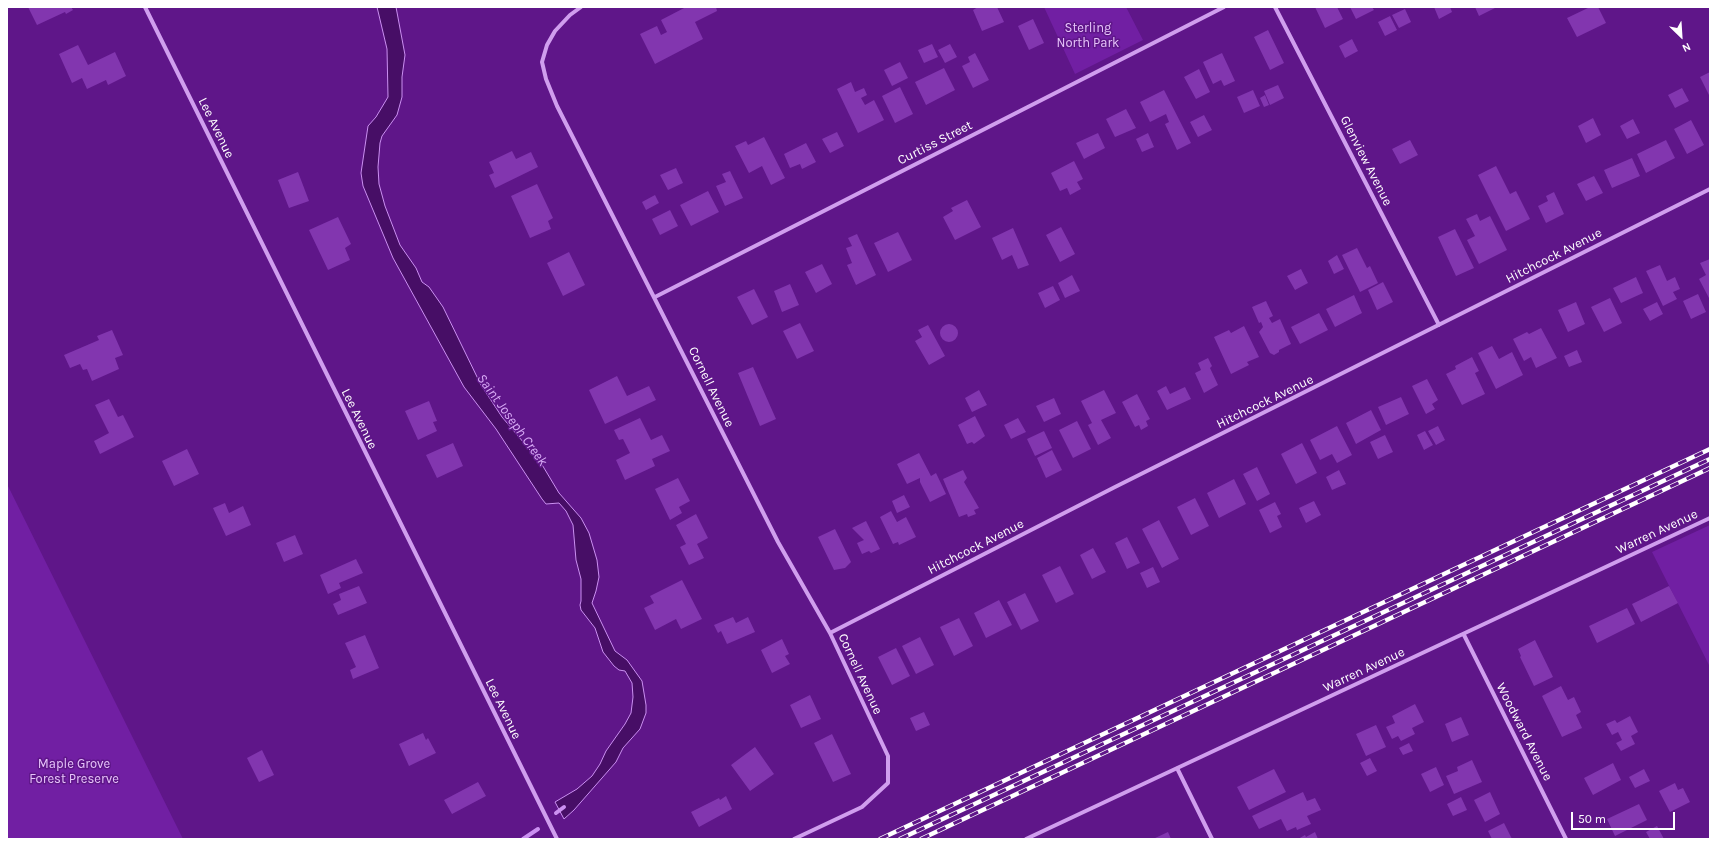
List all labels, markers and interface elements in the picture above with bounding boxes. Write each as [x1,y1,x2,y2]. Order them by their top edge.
north arrow [1661,16,1701,56]
park label: Sterling North Park [1057,20,1119,51]
text: N [1680,40,1693,55]
street label: Lee Avenue [195,95,237,161]
street label: Glenview Avenue [1337,113,1395,209]
street label: Curtiss Street [895,117,975,169]
street label: Hitchcock Avenue [1503,225,1605,287]
street label: Cornell Avenue [685,344,737,430]
water label: Saint Joseph Creek [473,371,551,469]
street label: Hitchcock Avenue [1214,372,1316,432]
street label: Lee Avenue [338,386,380,452]
street label: Warren Avenue [1614,506,1700,558]
street label: Hitchcock Avenue [925,516,1027,578]
street label: Cornell Avenue [834,631,886,717]
street label: Warren Avenue [1321,644,1407,696]
street label: Lee Avenue [482,676,524,742]
street label: Woodward Avenue [1493,680,1555,784]
park label: Maple Grove Forest Preserve [29,756,119,787]
scale bar [1573,804,1677,830]
text: 50 m [1578,812,1606,826]

